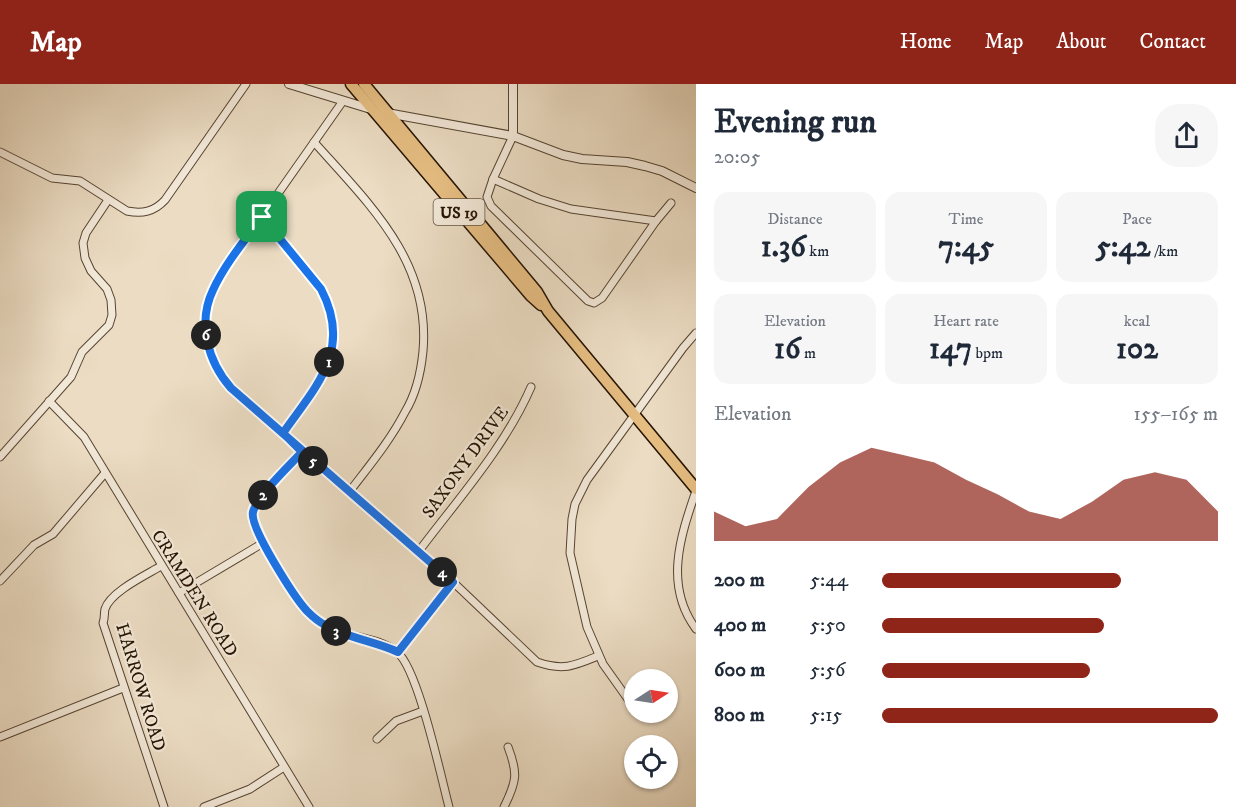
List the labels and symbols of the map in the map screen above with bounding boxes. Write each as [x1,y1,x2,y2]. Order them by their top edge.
pin [236,191,287,242]
road number: US 19 [434,199,484,225]
pin: 6 [191,320,221,350]
pin: 1 [314,347,344,377]
street label: SAXONY DRIVE [418,402,514,523]
pin: 5 [298,446,328,476]
pin: 2 [248,480,278,510]
street label: CRAMDEN ROAD [146,526,242,661]
pin: 4 [427,557,457,587]
pin: 3 [321,616,351,646]
street label: HARROW ROAD [110,621,170,754]
north arrow [624,669,678,723]

